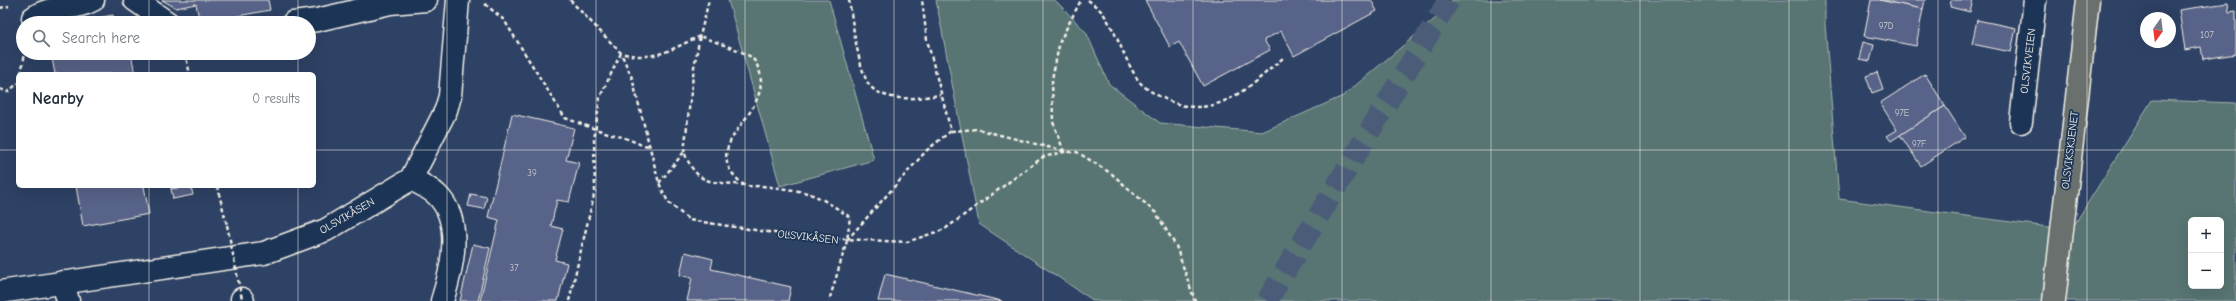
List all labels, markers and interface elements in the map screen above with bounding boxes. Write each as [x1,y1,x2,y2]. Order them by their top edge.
north arrow [2140,12,2176,48]
search box [16,16,316,60]
house number: 97D [1879,21,1894,31]
icon: search [30,27,52,49]
street label: OLSVIKVEIEN [2018,28,2038,94]
text: Search here [62,29,140,47]
house number: 107 [2200,30,2214,40]
text: Nearby [32,89,83,108]
text: 0 results [252,91,300,106]
house number: 97E [1895,108,1910,118]
street label: OLSVIKSKJENET [2059,110,2081,190]
house number: 97F [1912,139,1927,149]
house number: 39 [527,168,537,178]
street label: OLSVIKÅSEN [316,193,377,237]
map controls [2188,217,2224,289]
button: + [2188,217,2224,253]
street label: OLSVIKÅSEN [777,225,839,247]
button: − [2188,253,2224,289]
house number: 37 [510,263,519,273]

